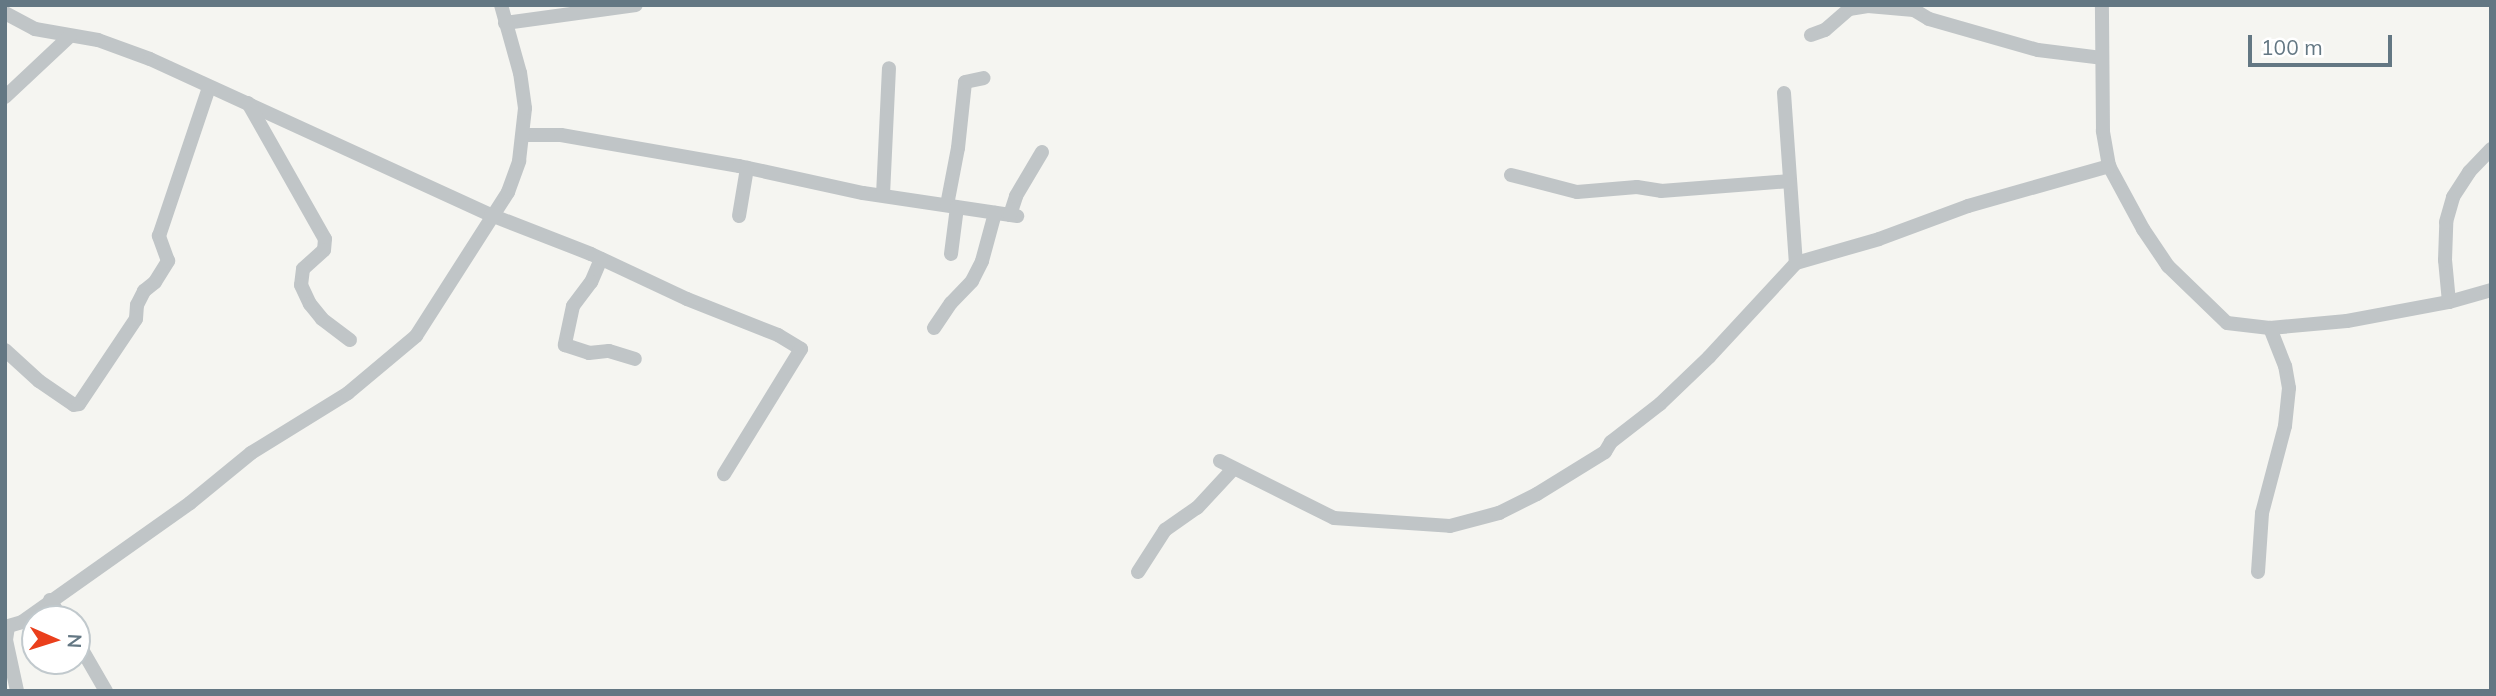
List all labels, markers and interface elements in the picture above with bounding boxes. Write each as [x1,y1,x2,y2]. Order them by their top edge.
scale bar [2251,21,2394,65]
text: 100 m [2261,34,2323,60]
north arrow [21,605,91,675]
text: N [63,633,87,649]

